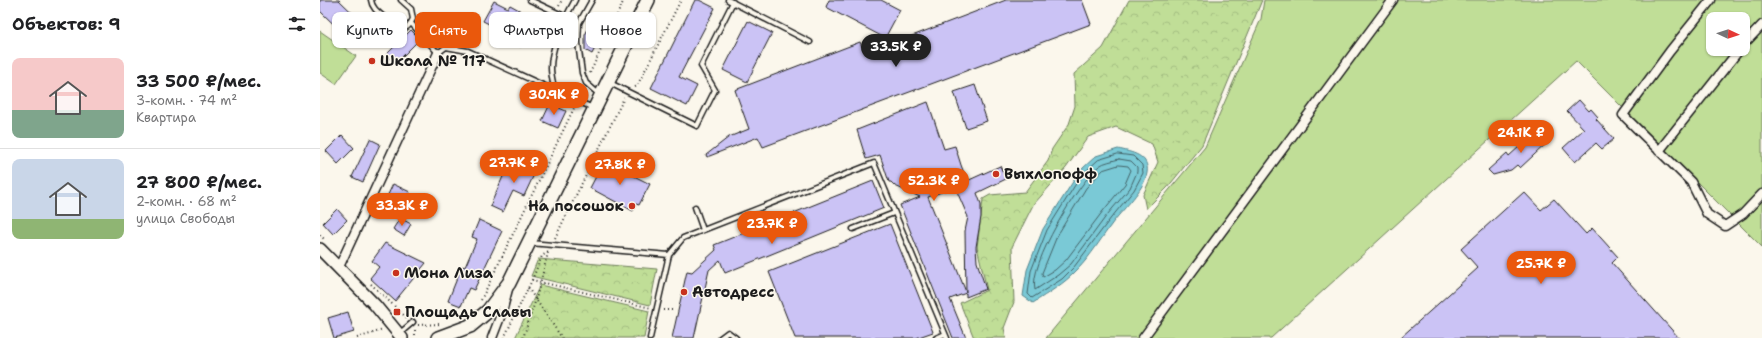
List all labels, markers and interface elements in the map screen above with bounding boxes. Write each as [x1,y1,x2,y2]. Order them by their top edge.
chip: Купить [332,12,407,48]
chip: Снять [415,12,481,48]
chip: Фильтры [489,12,578,48]
chip: Новое [586,12,656,48]
north arrow [1706,12,1750,56]
map controls [1706,12,1750,56]
text: Объектов: 9 [12,13,121,35]
icon: filters [286,13,308,35]
pin: 33.5K ₽ [859,34,933,68]
text: 33.5K ₽ [870,38,922,55]
place label: Школа № 117 [380,51,486,71]
marker: Школа № 117 [367,56,377,66]
text: 33 500 ₽/мес. [136,70,261,92]
icon: home [44,74,92,122]
pin: 30.9K ₽ [517,82,591,116]
text: 30.9K ₽ [529,86,579,103]
text: 3-комн. · 74 m² [136,92,237,109]
text: Квартира [136,109,196,126]
pin: 24.1K ₽ [1484,120,1558,154]
text: 24.1K ₽ [1497,124,1545,141]
pin: 27.7K ₽ [477,150,551,184]
pin: 27.8K ₽ [583,152,657,186]
text: 27.7K ₽ [489,154,539,171]
text: 27.8K ₽ [594,156,646,173]
place label: Выхлопофф [1004,164,1098,184]
pin: 52.3K ₽ [897,168,971,202]
marker: Выхлопофф [991,169,1001,179]
text: 27 800 ₽/мес. [136,171,262,193]
text: 52.3K ₽ [908,172,960,189]
icon: home [44,175,92,223]
text: 2-комн. · 68 m² [136,193,237,210]
pin: 33.3K ₽ [365,193,439,227]
place label: На посошок [528,196,625,216]
text: 33.3K ₽ [376,197,428,214]
marker: На посошок [627,201,637,211]
text: улица Свободы [136,210,235,227]
pin: 23.7K ₽ [735,211,809,245]
text: 23.7K ₽ [746,215,798,232]
pin: 25.7K ₽ [1504,251,1578,285]
text: 25.7K ₽ [1516,255,1566,272]
place label: Мона Лиза [404,263,494,283]
marker: Мона Лиза [391,268,401,278]
place label: Автодресс [692,282,774,302]
marker: Автодресс [679,287,689,297]
place label: Площадь Славы [405,302,532,322]
marker: Площадь Славы [392,307,402,317]

